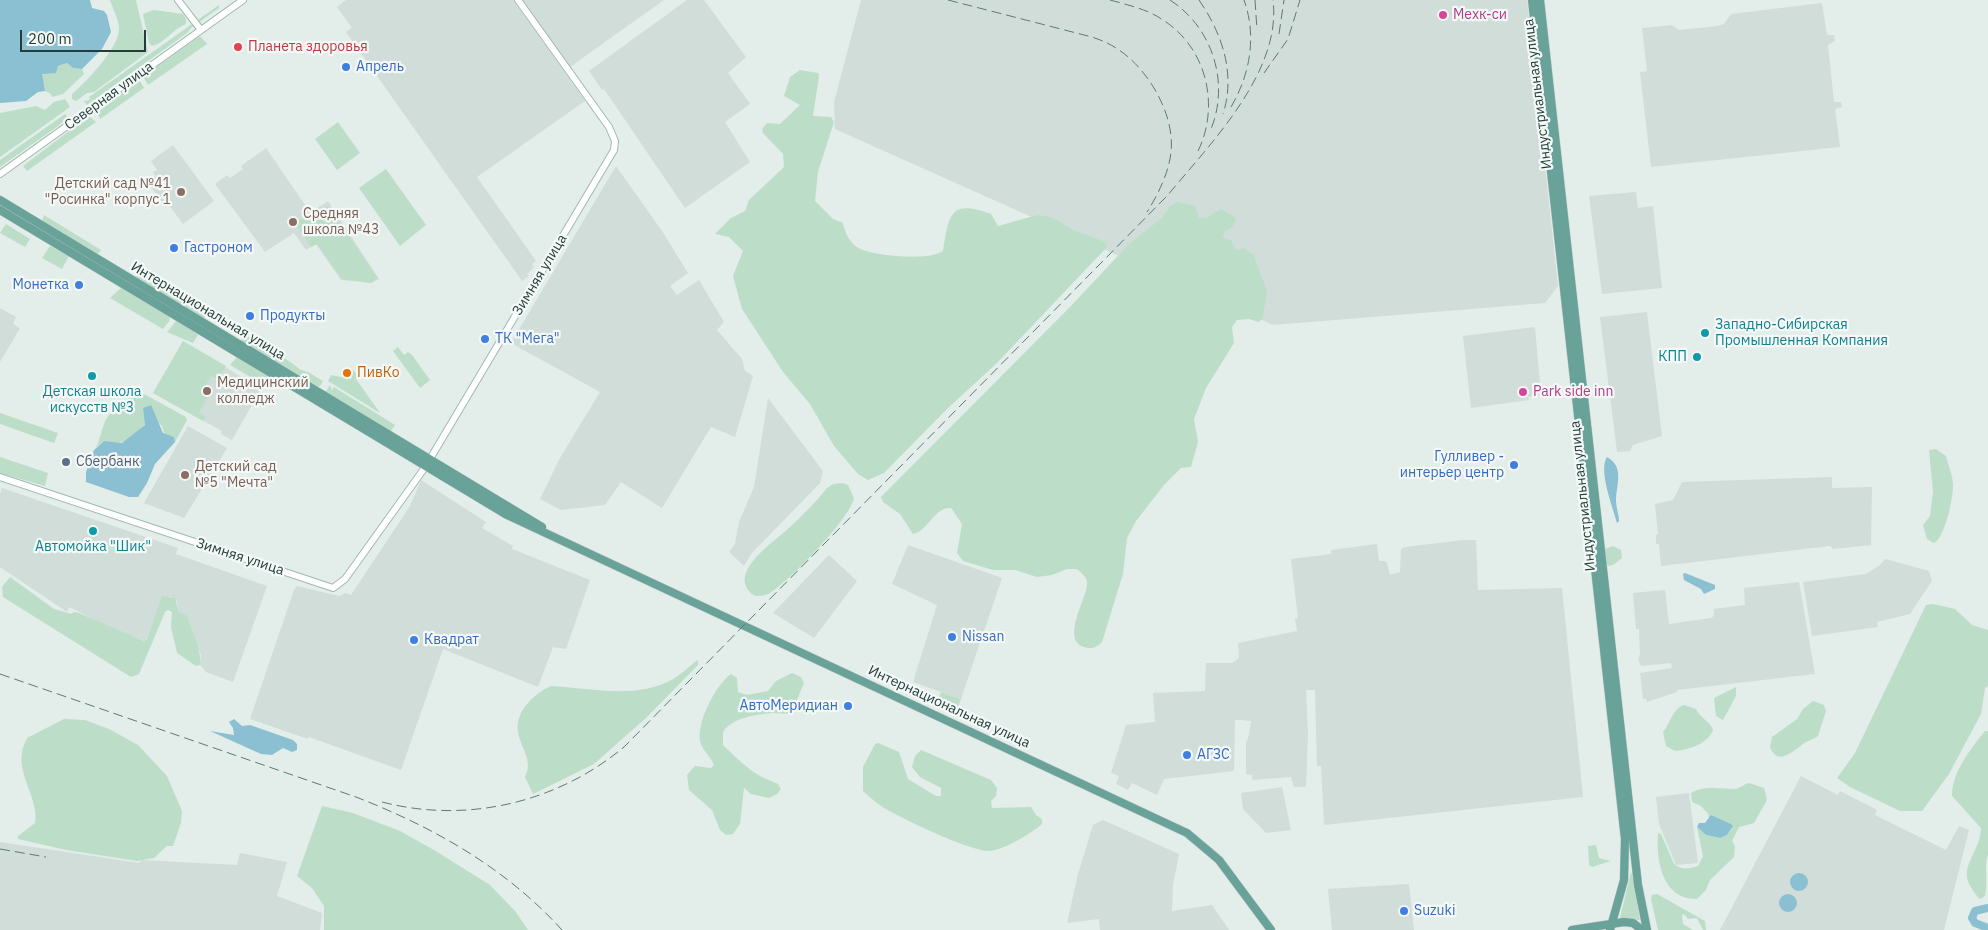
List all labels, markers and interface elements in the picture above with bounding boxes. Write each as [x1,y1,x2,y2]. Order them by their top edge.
place label: Мехк-си [1453,7,1507,23]
marker: Мехк-си [1437,9,1449,21]
street label: Индустриальная улица [1520,18,1556,170]
scale bar [22,20,149,52]
text: 200 m [28,29,72,48]
place label: Планета здоровья [248,39,368,55]
marker: Планета здоровья [232,41,244,53]
street label: Северная улица [61,58,157,134]
place label: Апрель [356,59,404,75]
marker: Апрель [340,61,352,73]
place label: Детский сад №41 "Росинка" корпус 1 [45,176,171,208]
marker: Детский сад №41 "Росинка" корпус 1 [175,186,187,198]
place label: Средняя школа №43 [303,206,379,238]
marker: Средняя школа №43 [287,216,299,228]
street label: Зимняя улица [509,231,571,319]
place label: Гастроном [184,240,253,256]
marker: Гастроном [168,242,180,254]
street label: Интернациональная улица [128,258,288,364]
place label: Монетка [12,277,69,293]
marker: Монетка [73,279,85,291]
place label: Продукты [260,308,325,324]
marker: Продукты [244,310,256,322]
place label: Западно-Сибирская Промышленная Компания [1715,317,1888,350]
marker: Западно-Сибирская Промышленная Компания [1699,327,1711,339]
place label: ТК "Мега" [495,331,560,347]
marker: ТК "Мега" [479,333,491,345]
place label: КПП [1658,349,1687,365]
marker: КПП [1691,351,1703,363]
place label: ПивКо [357,365,400,381]
marker: ПивКо [341,367,353,379]
marker: Детская школа искусств №3 [86,370,98,382]
place label: Медицинский колледж [217,375,309,408]
place label: Детская школа искусств №3 [43,384,141,417]
place label: Park side inn [1533,384,1613,400]
marker: Медицинский колледж [201,385,213,397]
marker: Park side inn [1517,386,1529,398]
street label: Индустриальная улица [1567,420,1599,572]
place label: Гулливер - интерьер центр [1400,449,1504,482]
place label: Сбербанк [76,454,140,470]
marker: Сбербанк [60,456,72,468]
place label: Детский сад №5 "Мечта" [195,459,277,492]
marker: Гулливер - интерьер центр [1508,459,1520,471]
marker: Детский сад №5 "Мечта" [179,469,191,481]
marker: Автомойка "Шик" [87,525,99,537]
street label: Зимняя улица [194,535,286,579]
place label: Автомойка "Шик" [35,539,151,555]
place label: Nissan [962,629,1004,645]
marker: Nissan [946,631,958,643]
place label: Квадрат [424,632,479,648]
marker: Квадрат [408,634,420,646]
street label: Интернациональная улица [865,662,1033,752]
place label: АвтоМеридиан [739,698,838,714]
marker: АвтоМеридиан [842,700,854,712]
place label: АГЗС [1197,747,1230,763]
marker: АГЗС [1181,749,1193,761]
place label: Suzuki [1414,903,1455,919]
marker: Suzuki [1398,905,1410,917]

